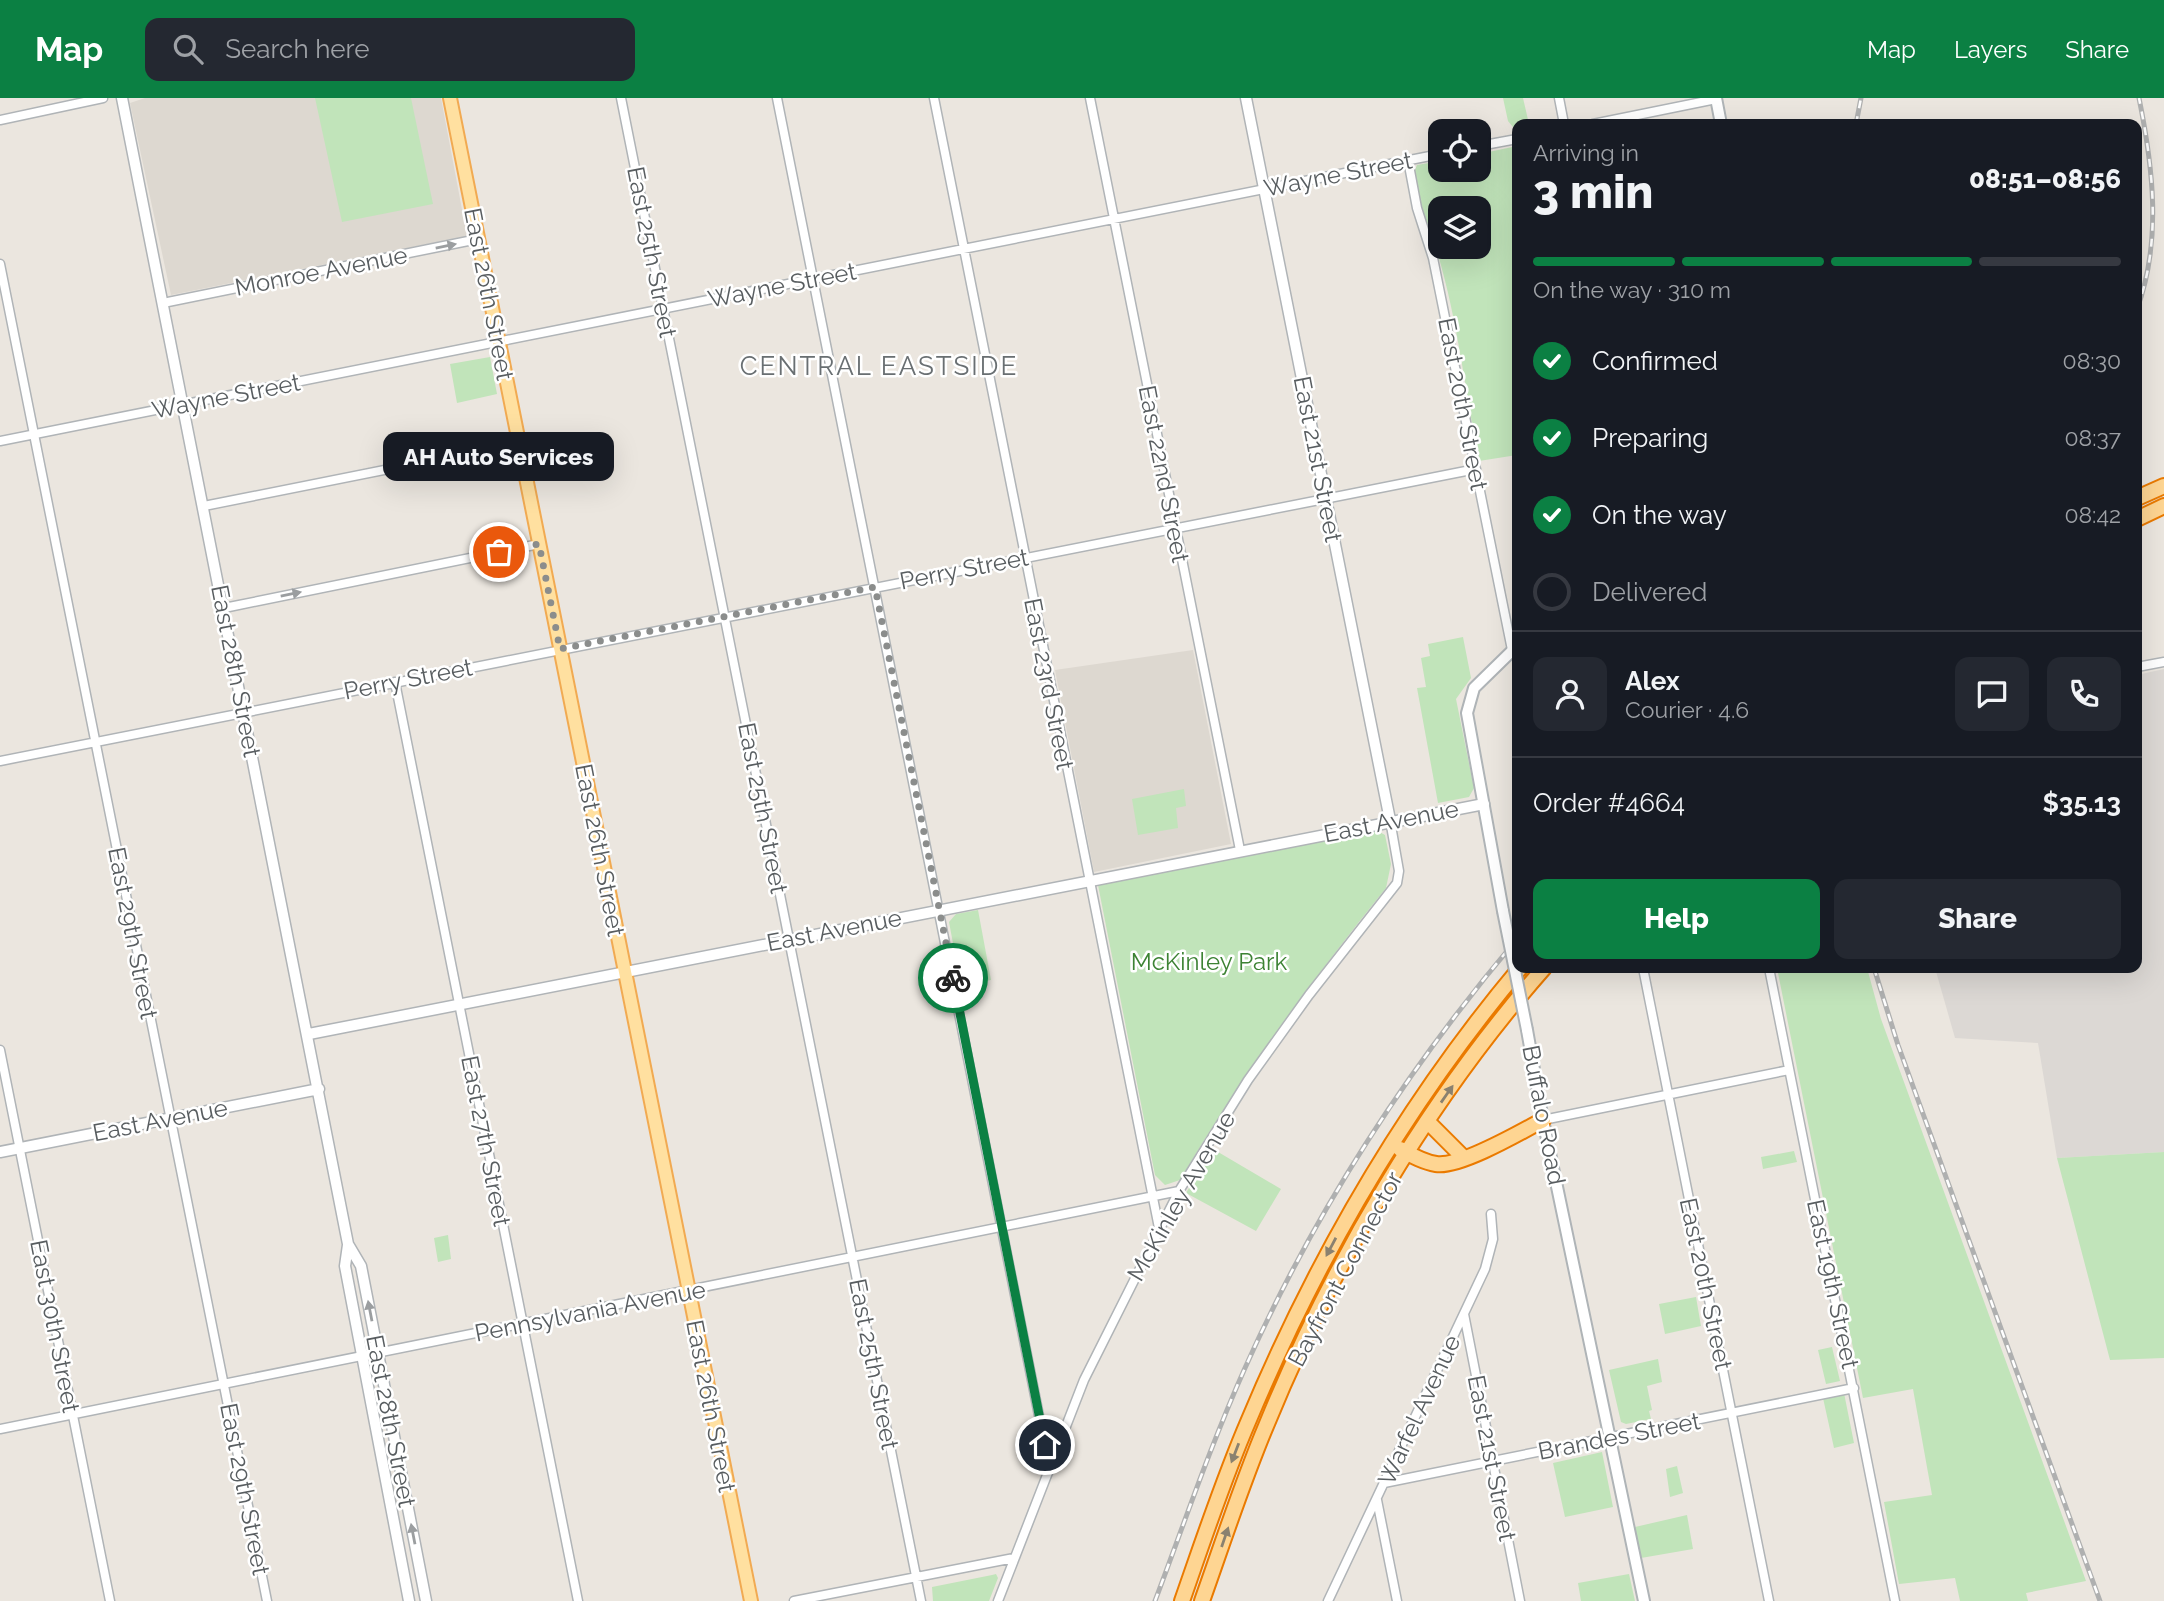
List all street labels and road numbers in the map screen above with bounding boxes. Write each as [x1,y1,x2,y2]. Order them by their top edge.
street label: Wayne Street [1261,145,1415,203]
street label: East 25th Street [621,164,683,340]
street label: East 26th Street [458,205,520,383]
street label: Monroe Avenue [232,240,410,302]
street label: Wayne Street [705,256,859,314]
street label: East 20th Street [1432,315,1494,493]
street label: Wayne Street [149,367,303,425]
street label: East 21st Street [1288,374,1348,544]
street label: East 22nd Street [1133,383,1195,565]
street label: Perry Street [897,542,1031,596]
street label: East 28th Street [205,582,267,760]
street label: East 23rd Street [1018,596,1080,772]
street label: Perry Street [341,652,475,706]
street label: East 25th Street [732,720,794,896]
street label: East 26th Street [569,761,631,939]
street label: East Avenue [1321,794,1461,848]
street label: East 29th Street [102,845,164,1021]
street label: East Avenue [764,903,904,957]
street label: Buffalo Road [1516,1043,1572,1187]
street label: East 27th Street [455,1053,517,1229]
street label: East Avenue [90,1093,230,1147]
street label: McKinley Avenue [1121,1106,1241,1286]
street label: Bayfront Connector [1281,1166,1409,1371]
street label: East 20th Street [1674,1195,1738,1373]
street label: East 19th Street [1801,1197,1865,1371]
street label: East 30th Street [24,1237,86,1415]
street label: Pennsylvania Avenue [472,1274,708,1348]
street label: East 25th Street [843,1276,905,1452]
street label: East 26th Street [680,1317,742,1495]
street label: Warfel Avenue [1372,1330,1466,1490]
street label: East 28th Street [360,1332,422,1510]
street label: East 21st Street [1462,1373,1522,1543]
street label: East 29th Street [214,1401,276,1577]
street label: Brandes Street [1535,1406,1703,1466]

